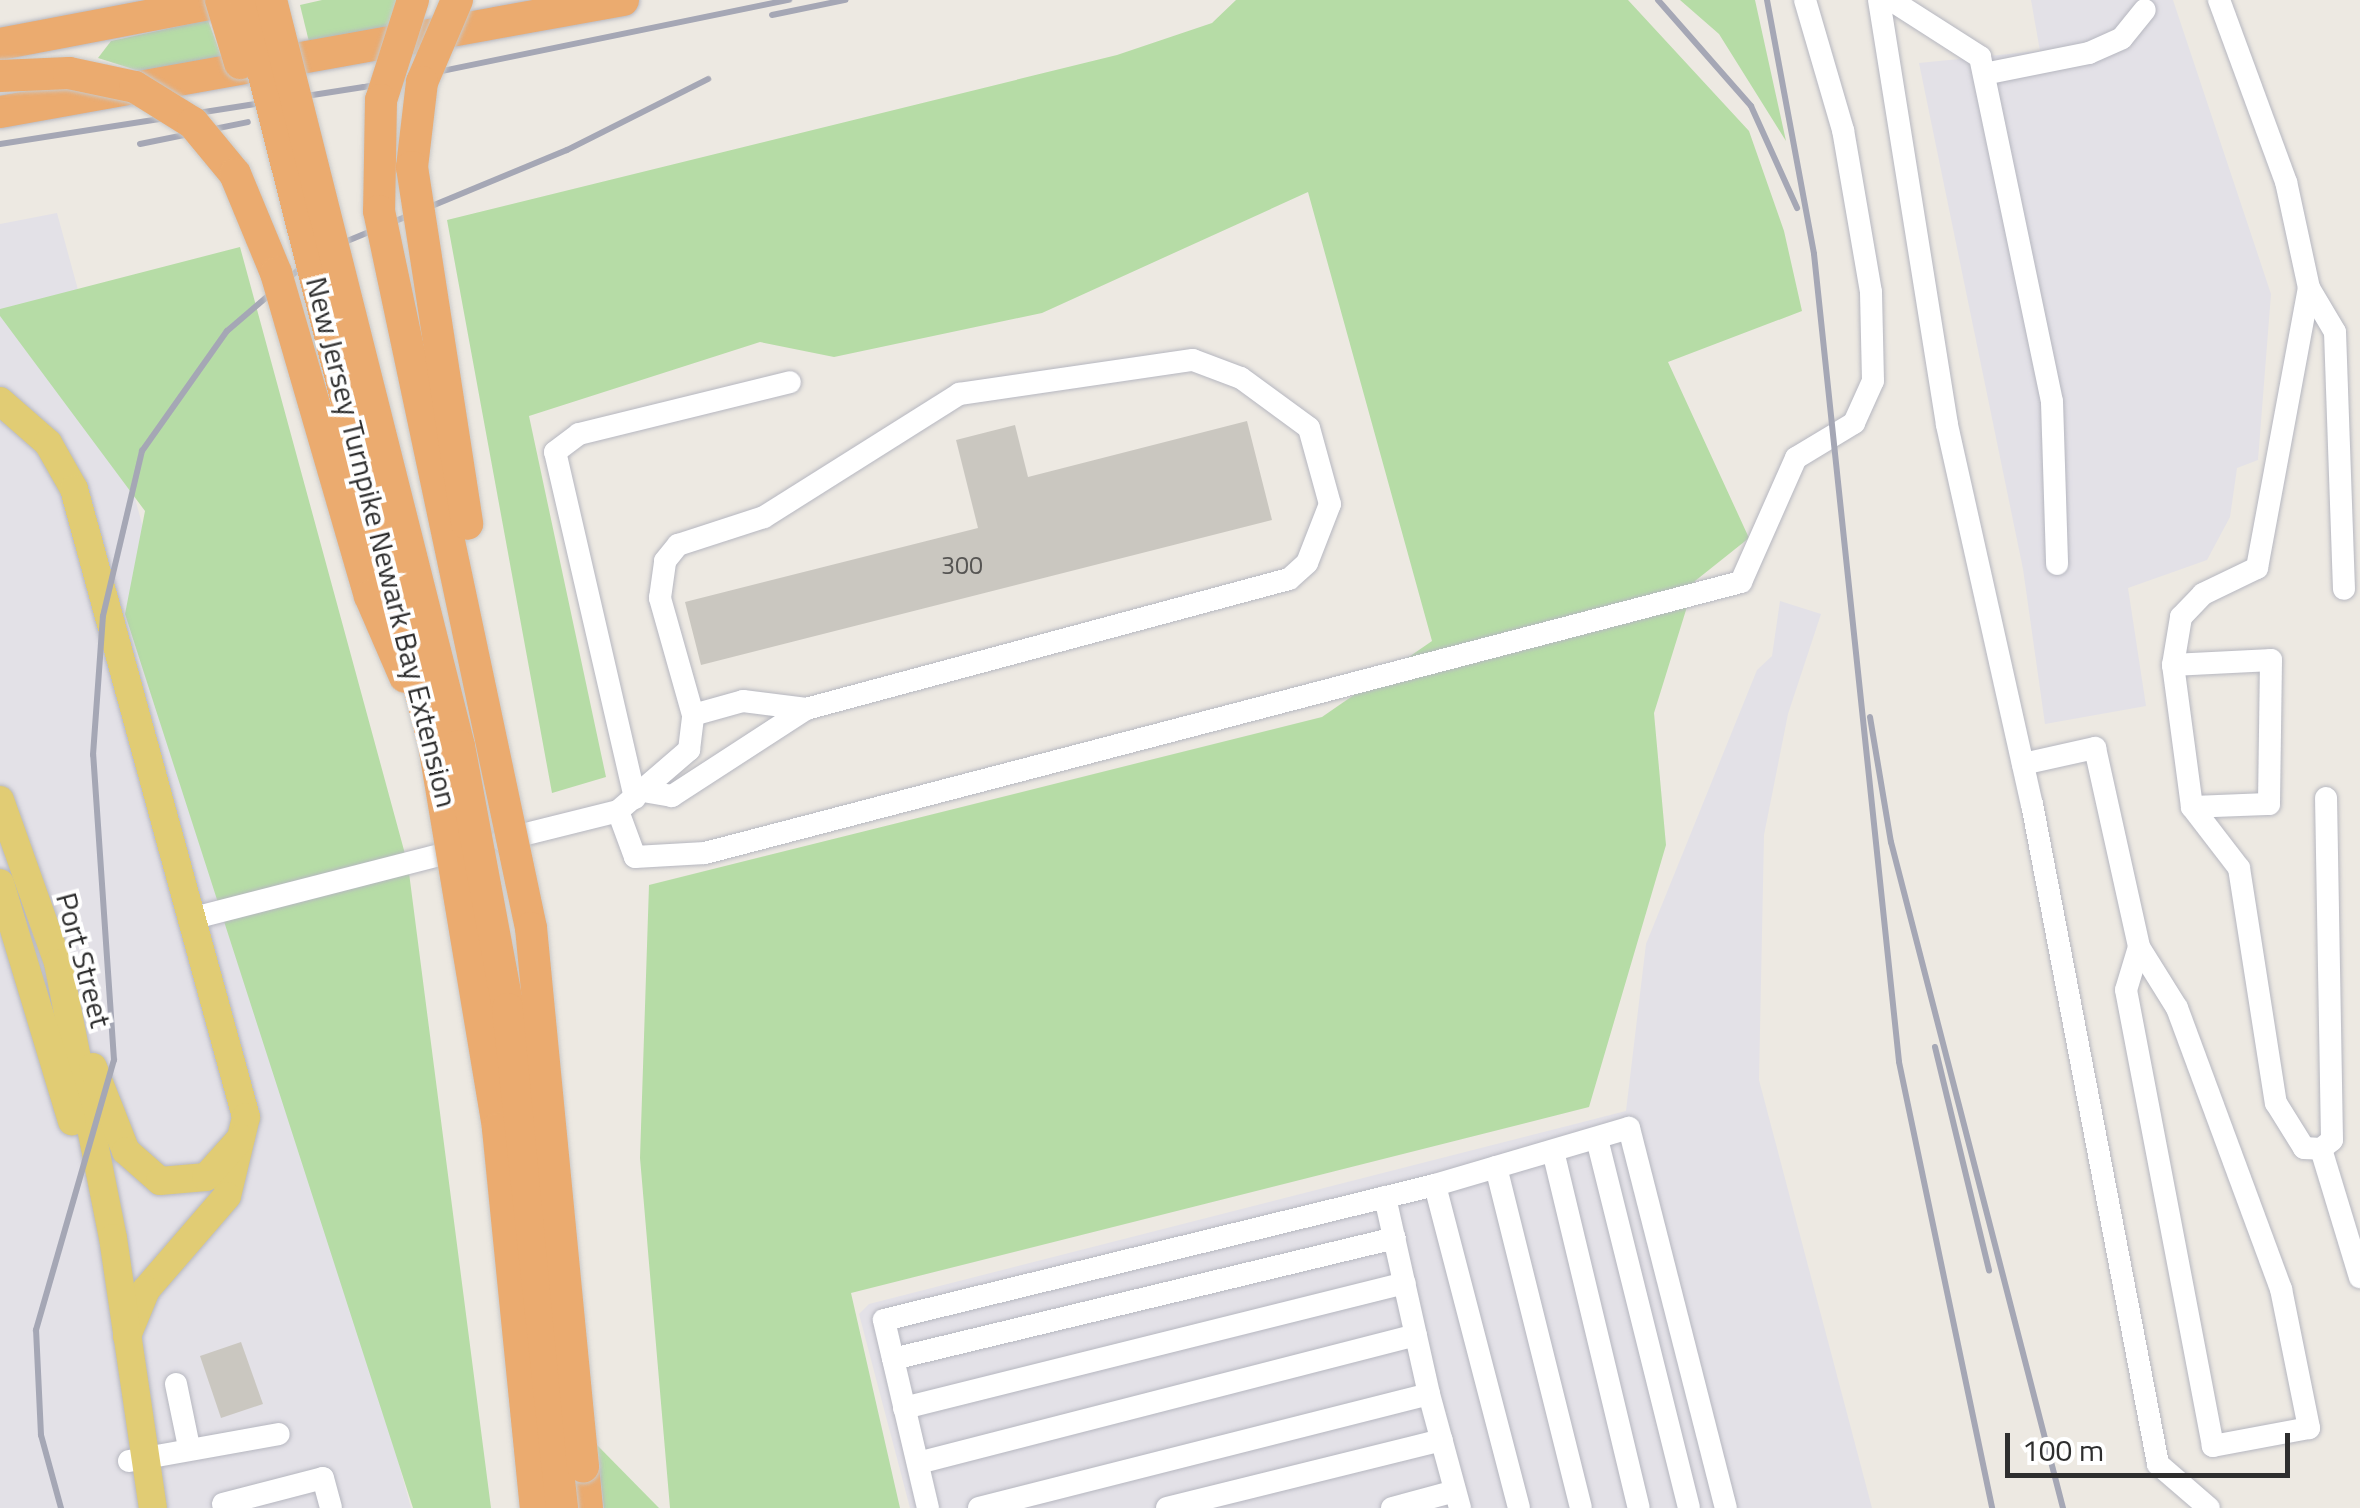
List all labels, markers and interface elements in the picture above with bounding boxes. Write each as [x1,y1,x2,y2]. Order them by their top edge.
street label: New Jersey Turnpike Newark Bay Extension [299,273,465,811]
house number: 300 [941,550,983,580]
street label: Port Street [49,889,119,1031]
scale bar [2010,1413,2295,1475]
text: 100 m [2022,1427,2104,1473]

